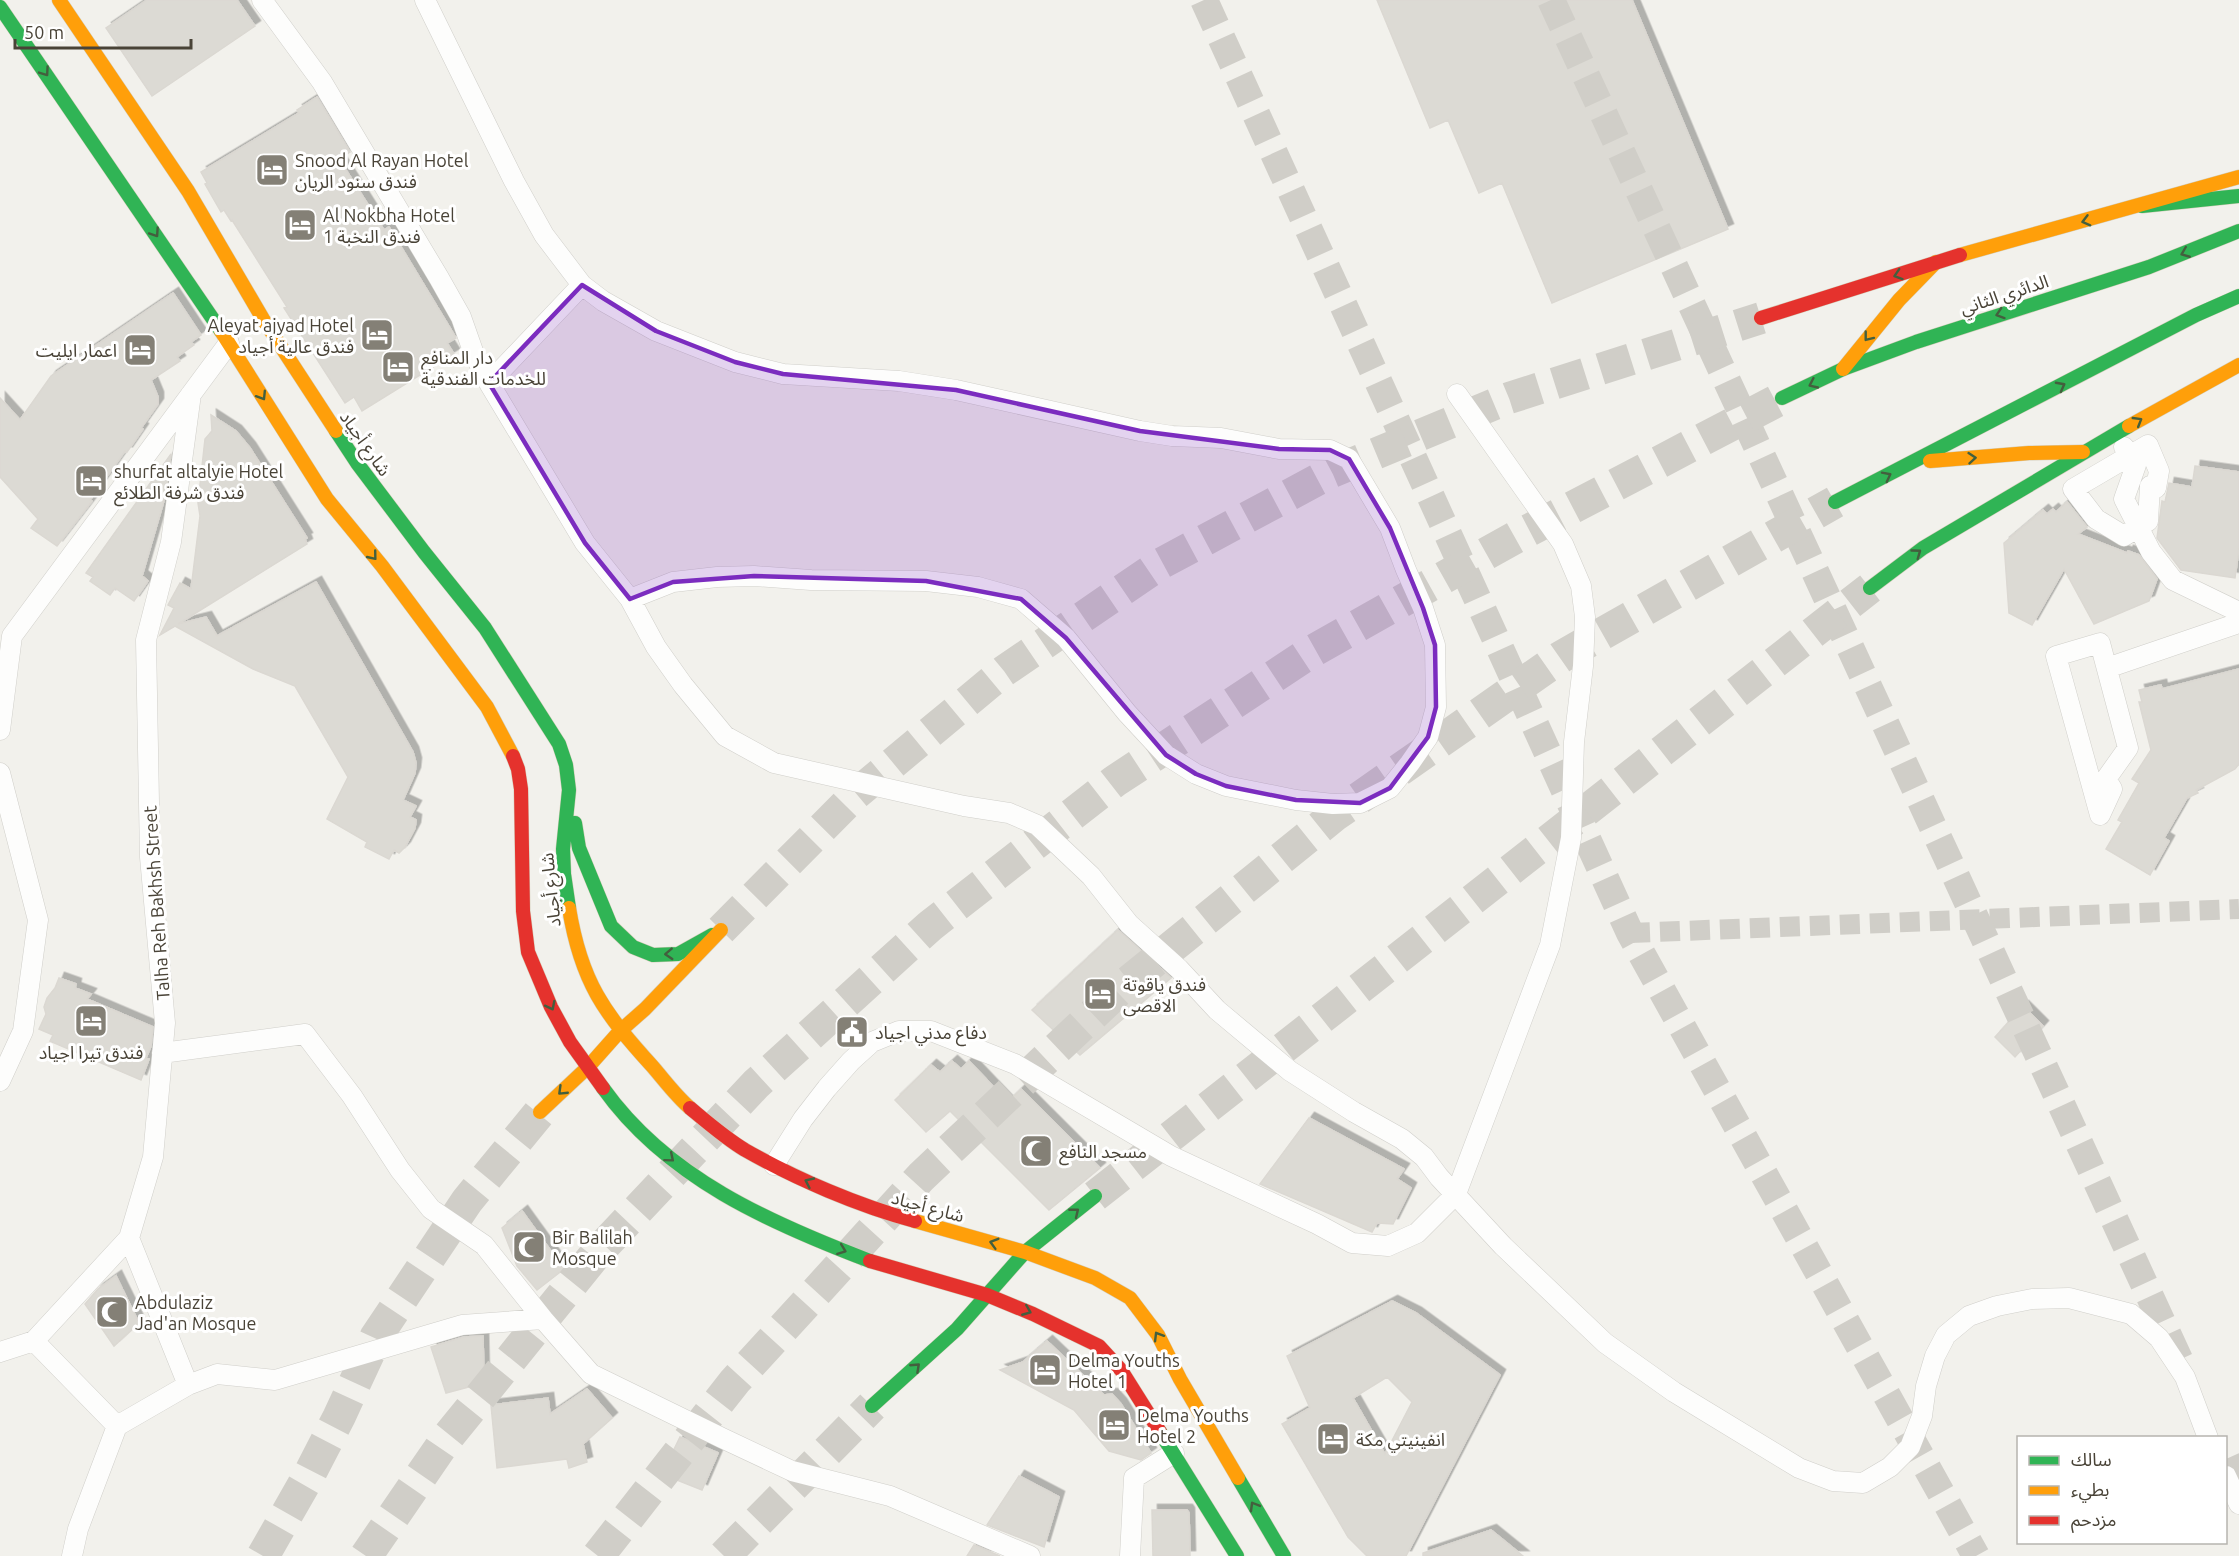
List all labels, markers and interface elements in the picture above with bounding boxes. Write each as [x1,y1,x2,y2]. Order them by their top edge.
scale bar [15,12,190,50]
text: 50 m [24,22,64,42]
one-way arrow [38,65,49,76]
place label: Snood Al Rayan Hotel فندق سنود الريان [295,150,469,193]
hotel icon: Snood Al Rayan Hotel فندق سنود الريان [254,152,290,188]
place label: Al Nokbha Hotel 1 فندق النخبة [323,205,455,246]
hotel icon: Al Nokbha Hotel 1 فندق النخبة [282,207,318,243]
one-way arrow [2081,214,2092,226]
one-way arrow [148,227,159,238]
one-way arrow [2180,245,2190,258]
one-way arrow [1893,268,1904,280]
street label: الدائري الثاني [1957,270,2052,322]
one-way arrow [1995,307,2006,319]
place label: Aleyat ajyad Hotel فندق عالية أجياد [208,315,354,356]
hotel icon: Aleyat ajyad Hotel فندق عالية أجياد [359,317,395,353]
one-way arrow [1865,330,1876,341]
hotel icon: اعمار ايليت [122,332,158,368]
place label: اعمار ايليت [36,340,117,362]
place label: دار المنافع للخدمات الفندقية [421,347,546,388]
hotel icon: دار المنافع للخدمات الفندقية [380,349,416,385]
one-way arrow [1808,376,1819,388]
one-way arrow [2054,382,2065,393]
one-way arrow [255,390,267,400]
street label: شارع أجياد [332,407,396,482]
one-way arrow [2132,417,2142,429]
one-way arrow [1968,451,1977,464]
place label: shurfat altalyie Hotel فندق شرفة الطلائع [114,461,284,507]
hotel icon: shurfat altalyie Hotel فندق شرفة الطلائع [73,463,109,499]
one-way arrow [1881,471,1892,483]
one-way arrow [366,549,377,560]
one-way arrow [1910,549,1921,560]
street label: Talha Reh Bakhsh Street [139,805,173,1001]
street label: شارع أجياد [536,851,569,928]
one-way arrow [664,947,673,960]
place label: فندق ياقوتة الاقصى [1123,974,1206,1017]
hotel icon: فندق ياقوتة الاقصى [1082,976,1118,1012]
one-way arrow [544,1000,555,1011]
hotel icon: فندق تيرا اجياد [73,1003,109,1039]
public building icon: دفاع مدني اجياد [834,1014,870,1050]
place label: دفاع مدني اجياد [875,1022,987,1047]
place label: فندق تيرا اجياد [39,1042,143,1064]
one-way arrow [559,1084,569,1095]
mosque icon: مسجد النافع [1018,1133,1054,1169]
place label: مسجد النافع [1059,1141,1147,1166]
one-way arrow [663,1151,674,1162]
one-way arrow [804,1177,815,1189]
street label: شارع أجياد [888,1186,967,1230]
one-way arrow [1068,1208,1079,1219]
place label: Bir Balilah Mosque [552,1227,633,1268]
mosque icon: Bir Balilah Mosque [511,1229,547,1265]
one-way arrow [989,1238,1000,1250]
one-way arrow [835,1243,846,1255]
place label: Abdulaziz Jad'an Mosque [135,1292,256,1333]
mosque icon: Abdulaziz Jad'an Mosque [94,1294,130,1330]
one-way arrow [1020,1304,1031,1316]
one-way arrow [1154,1332,1165,1342]
place label: Delma Youths Hotel 1 [1068,1350,1180,1391]
hotel icon: Delma Youths Hotel 1 [1027,1352,1063,1388]
one-way arrow [909,1363,920,1374]
place label: Delma Youths Hotel 2 [1137,1405,1249,1446]
hotel icon: Delma Youths Hotel 2 [1096,1407,1132,1443]
hotel icon: انفينيتي مكة [1315,1421,1351,1457]
place label: انفينيتي مكة [1356,1429,1445,1453]
legend [2017,1436,2227,1544]
text: سالك [2071,1449,2112,1469]
text: بطيء [2071,1479,2109,1503]
one-way arrow [1250,1502,1261,1512]
text: مزدحم [2071,1509,2116,1533]

